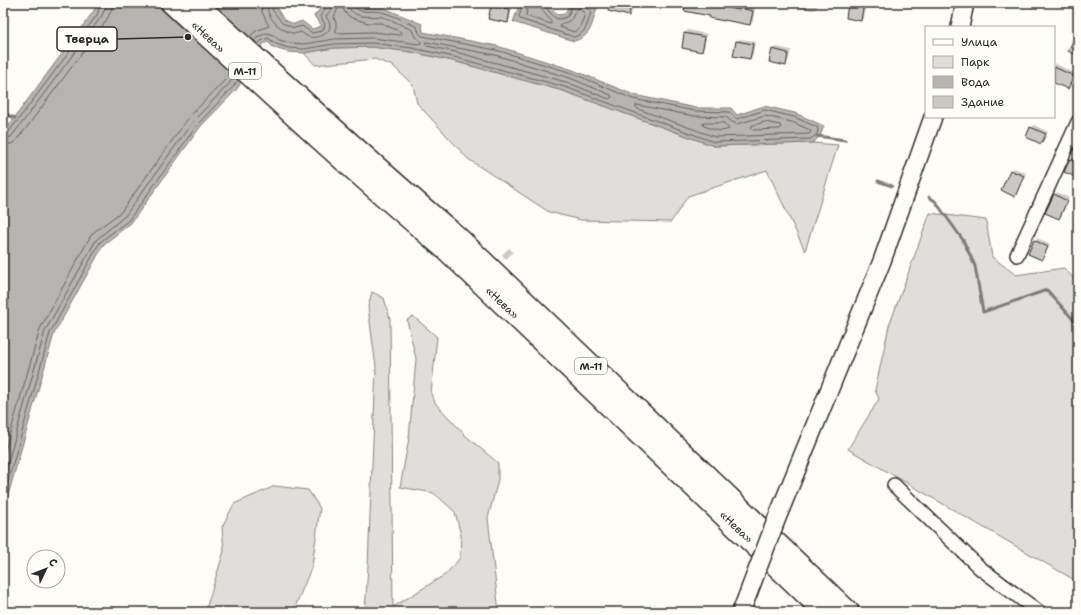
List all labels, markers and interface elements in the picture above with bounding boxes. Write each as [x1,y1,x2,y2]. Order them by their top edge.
street label: «Нева» [188,18,228,56]
legend [925,26,1055,118]
callout: Тверца [57,27,117,51]
text: Тверца [65,31,110,47]
text: Улица [961,34,998,50]
text: Парк [961,54,990,70]
road number: М-11 [229,63,261,79]
text: Вода [961,74,990,90]
text: Здание [961,94,1005,110]
street label: «Нева» [482,284,522,323]
road number: М-11 [575,358,607,374]
street label: «Нева» [716,508,756,547]
north arrow [26,549,66,589]
text: С [45,555,61,570]

